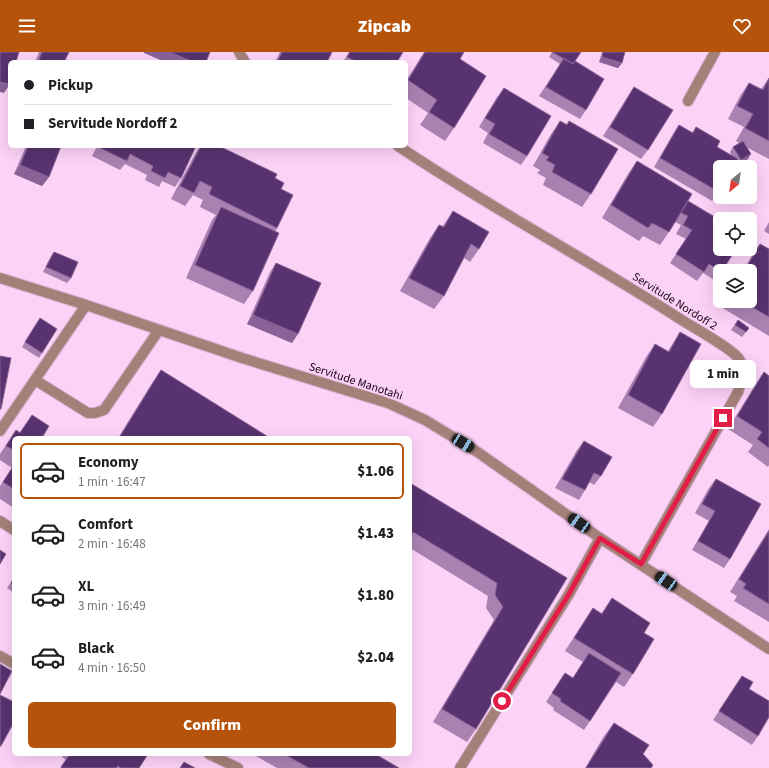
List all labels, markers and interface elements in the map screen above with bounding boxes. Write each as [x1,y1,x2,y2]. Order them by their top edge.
text: Zipcab [358,14,411,39]
icon: menu [16,15,38,37]
icon: heart [731,15,753,37]
text: Pickup [48,75,93,96]
text: Servitude Nordoff 2 [48,113,178,134]
north arrow [713,160,757,204]
map controls [713,160,757,308]
button: locate [713,212,757,256]
button: layers [713,264,757,308]
street label: Servitude Nordoff 2 [629,268,721,335]
street label: Servitude Manotahi [307,358,405,405]
callout: 1 min [690,360,756,388]
text: 1 min [707,365,739,383]
route end [714,409,732,427]
car [450,432,476,454]
text: Economy [78,452,139,473]
icon: car [30,453,66,489]
text: $1.06 [357,461,394,482]
text: 1 min · 16:47 [78,473,146,491]
car [566,511,592,535]
text: Comfort [78,514,133,535]
icon: car [30,515,66,551]
text: $1.43 [357,523,394,544]
text: 2 min · 16:48 [78,535,146,553]
car [653,569,679,593]
text: XL [78,576,94,597]
icon: car [30,577,66,613]
text: $1.80 [357,585,394,606]
text: 3 min · 16:49 [78,597,146,615]
text: Black [78,638,115,659]
icon: car [30,639,66,675]
text: $2.04 [357,647,394,668]
text: 4 min · 16:50 [78,659,146,677]
route start [493,692,511,710]
button: Confirm [28,702,396,748]

